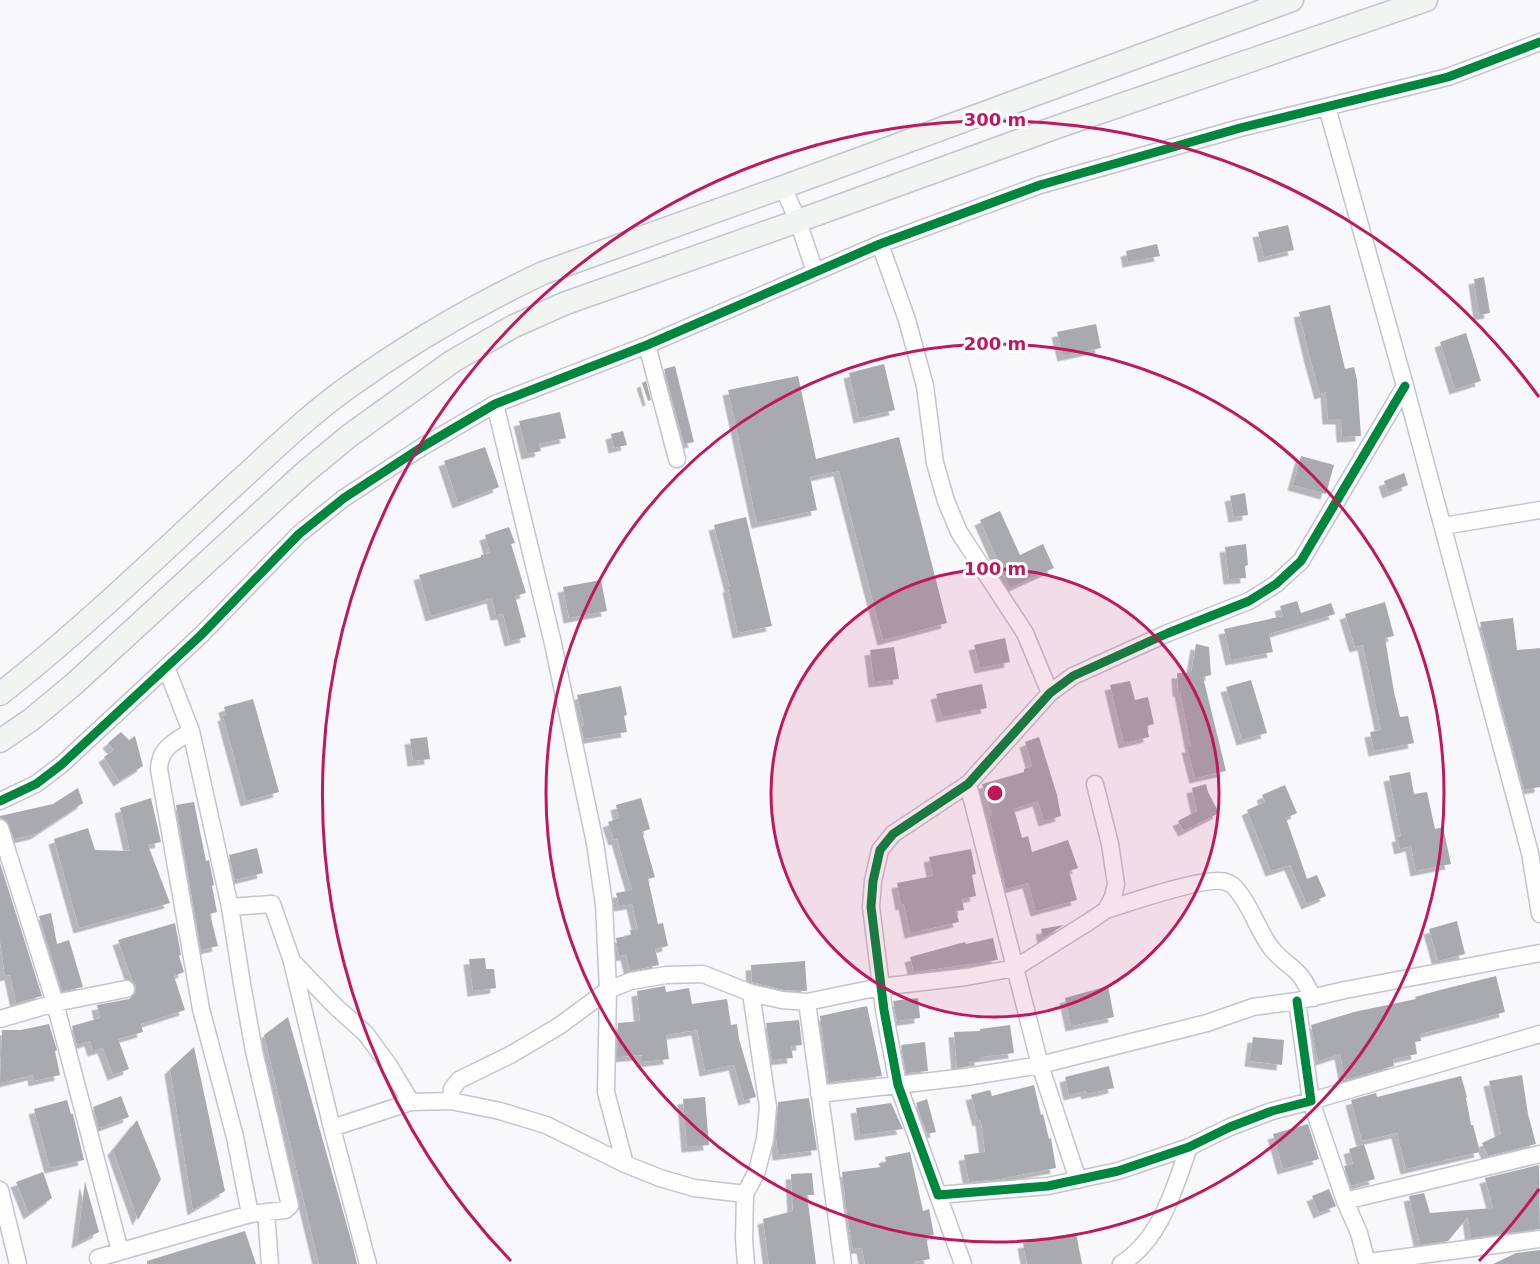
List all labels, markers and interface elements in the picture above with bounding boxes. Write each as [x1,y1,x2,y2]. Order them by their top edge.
text: 300 m [964,109,1026,130]
text: 200 m [964,333,1026,354]
text: 100 m [964,558,1026,579]
centre of rings [985,783,1005,803]

